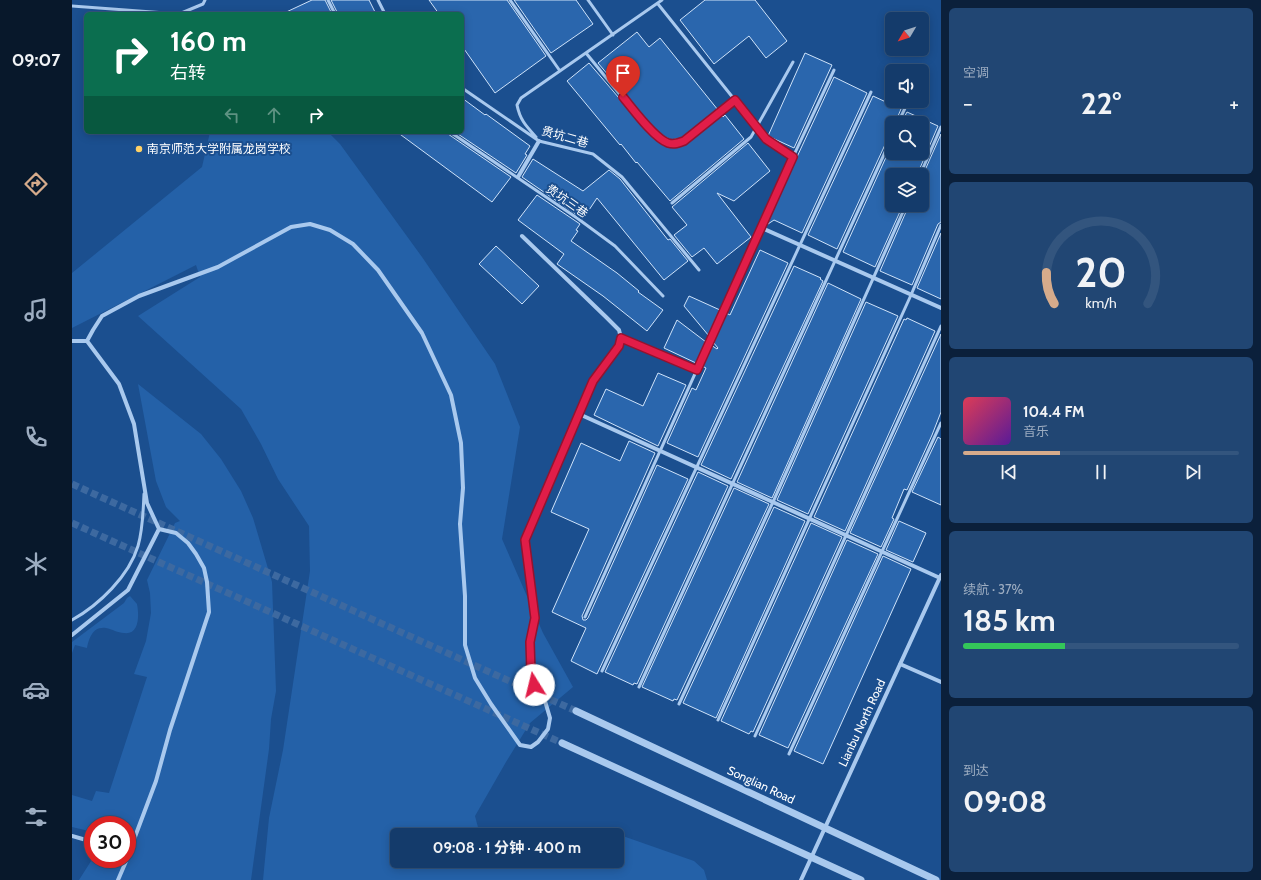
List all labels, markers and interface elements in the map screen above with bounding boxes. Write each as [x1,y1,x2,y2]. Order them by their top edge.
north arrow [885,12,929,56]
map controls [885,12,929,212]
text: 160 m [170,24,246,58]
icon: right [104,28,156,80]
text: 09:07 [12,49,60,71]
pin [606,56,640,97]
text: 右转 [170,62,206,84]
icon: arrive [612,62,634,84]
button: sound [885,64,929,108]
text: 空调 [963,64,989,80]
text: 22° [1081,85,1121,122]
text: − [963,90,973,117]
text: + [1229,90,1239,117]
icon: left [221,104,243,126]
icon: ahead [263,104,285,126]
icon: right [305,104,327,126]
button: search [885,116,929,160]
street label: 贵坑二巷 [540,123,590,150]
place label: 南京师范大学附属龙岗学校 [147,141,291,156]
marker: 南京师范大学附属龙岗学校 [134,144,144,154]
button: layers [885,168,929,212]
icon: directions [22,170,50,198]
street label: 贵坑三巷 [543,181,591,221]
text: 20 [1075,246,1127,296]
text: km/h [1085,293,1117,311]
icon: music [22,296,50,324]
text: 104.4 FM [1023,403,1085,421]
icon: phone [22,423,50,451]
text: 音乐 [1023,423,1049,439]
icon: previous [998,461,1020,483]
icon: pause [1090,461,1112,483]
icon: next [1182,461,1204,483]
icon: climate [22,550,50,578]
text: 续航 · 37% [963,581,1023,597]
text: 185 km [963,602,1056,639]
position arrow [513,664,555,706]
icon: car [22,676,50,704]
street label: Lianbu North Road [835,677,888,769]
street label: Songlian Road [725,762,797,807]
text: 到达 [963,762,989,778]
text: 09:08 [963,783,1047,820]
icon: filters [22,803,50,831]
speed limit sign: 30 [84,816,136,868]
text: 09:08 · 1 分钟 · 400 m [433,839,581,857]

